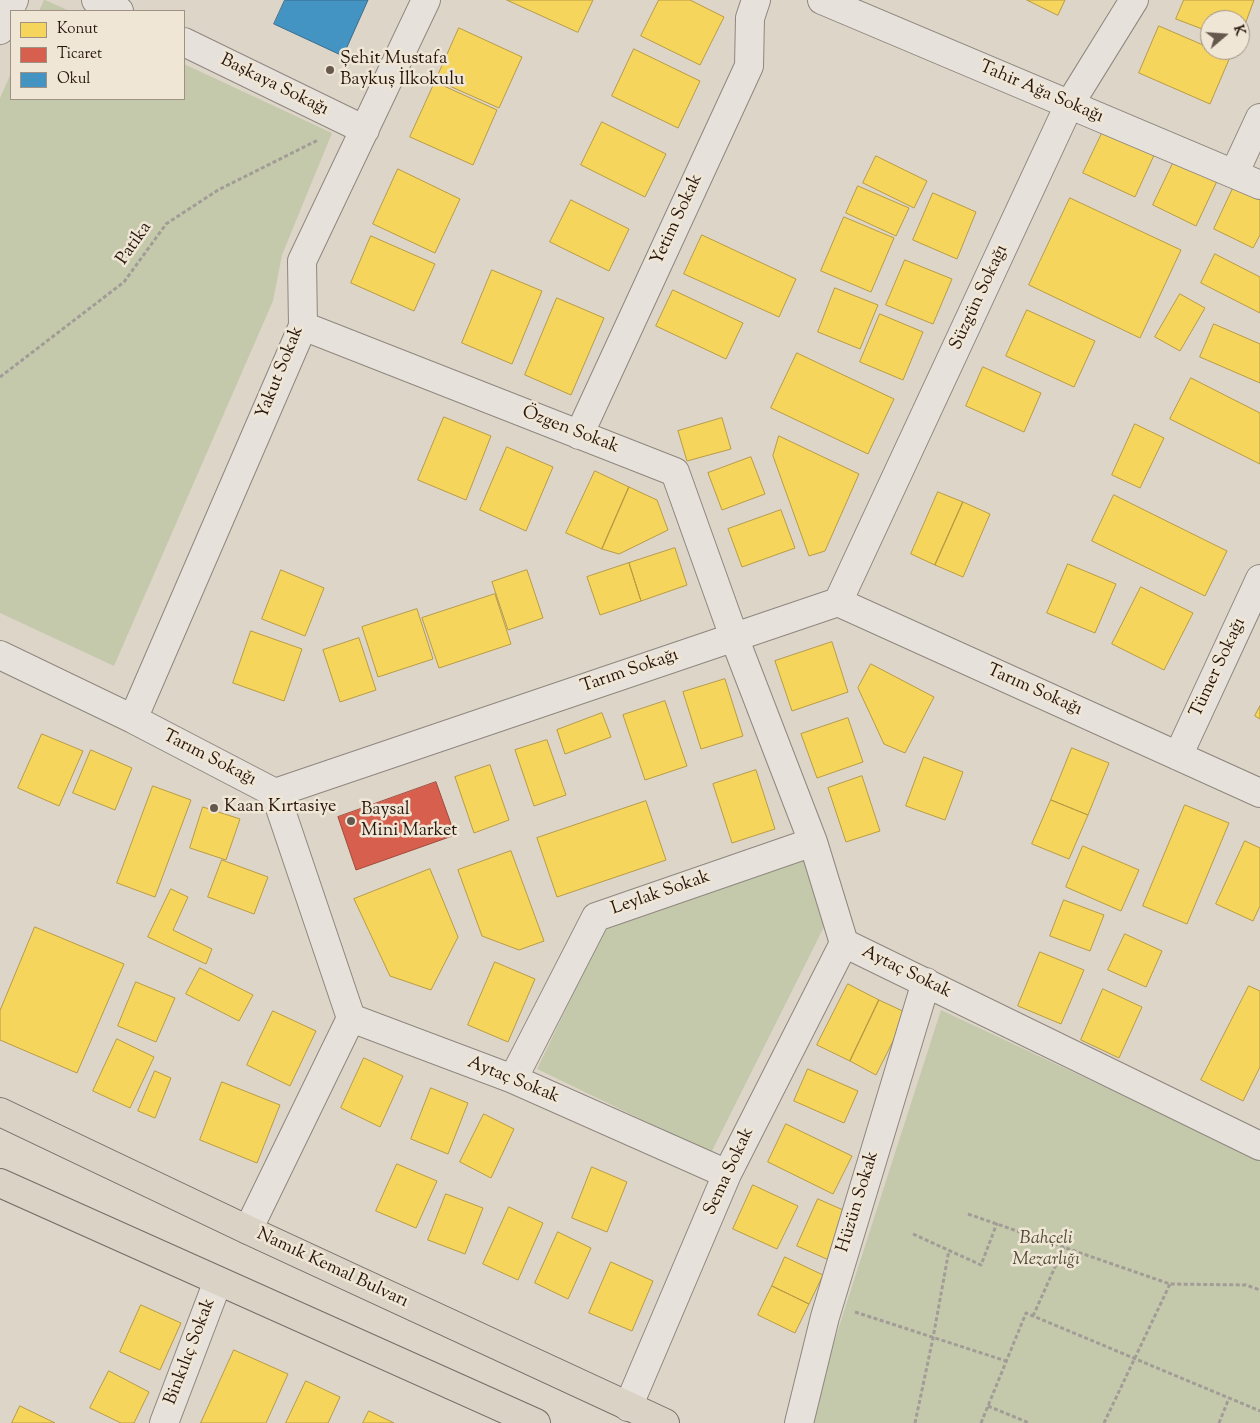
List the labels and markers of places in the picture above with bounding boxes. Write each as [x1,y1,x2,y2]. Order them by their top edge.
place label: Şehit Mustafa Baykuş İlkokulu [340,49,464,92]
marker: Şehit Mustafa Baykuş İlkokulu [324,64,336,76]
place label: Kaan Kırtasiye [224,797,336,819]
place label: Baysal Mini Market [361,800,457,842]
marker: Kaan Kırtasiye [208,802,220,814]
marker: Baysal Mini Market [345,815,357,827]

